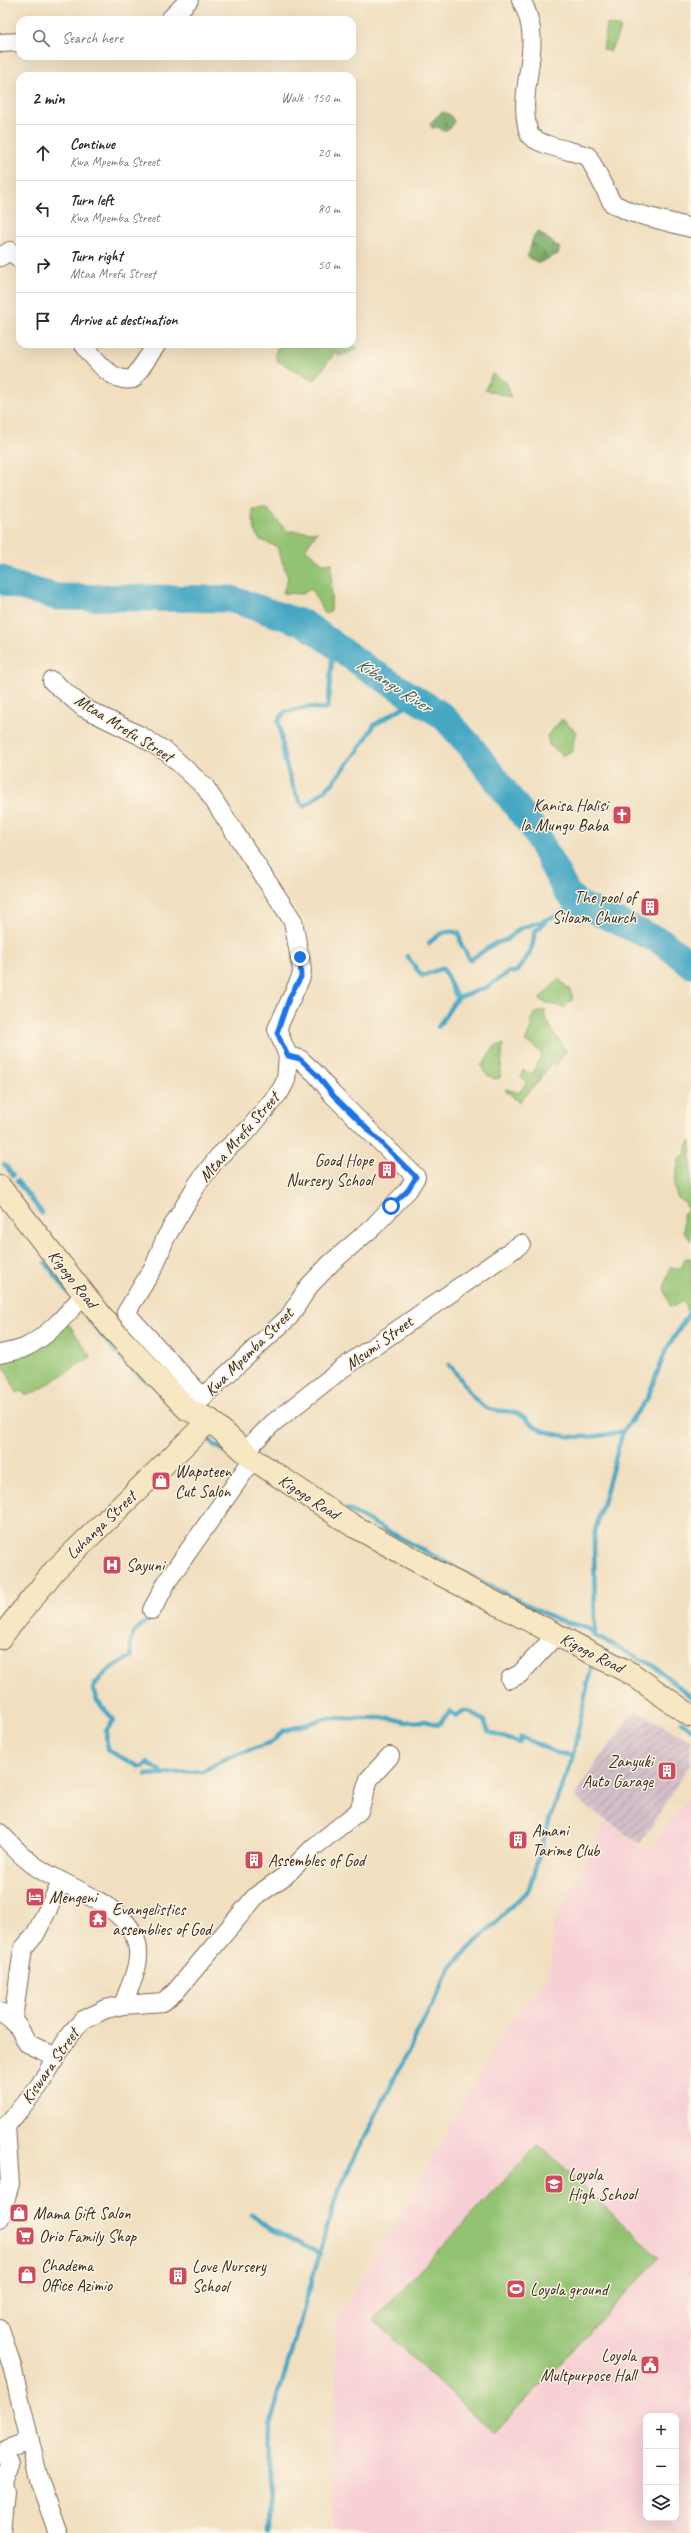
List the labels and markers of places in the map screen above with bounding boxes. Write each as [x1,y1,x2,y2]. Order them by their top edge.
place label: Kanisa Halisi la Mungu Baba [521,795,611,836]
church icon: Kanisa Halisi la Mungu Baba [611,804,633,826]
place label: The pool of Siloam Church [552,887,640,928]
building icon: The pool of Siloam Church [639,896,661,918]
place label: Good Hope Nursery School [286,1150,376,1191]
building icon: Good Hope Nursery School [376,1159,398,1181]
place label: Wapoteen Cut Salon [175,1461,233,1502]
shop icon: Wapoteen Cut Salon [150,1470,172,1492]
hospital icon: Sayuni [101,1554,123,1576]
place label: Sayuni [126,1555,167,1576]
place label: Zanyuki Auto Garage [582,1751,656,1792]
building icon: Zanyuki Auto Garage [656,1760,678,1782]
place label: Amani Tarime Club [532,1820,601,1861]
building icon: Amani Tarime Club [507,1829,529,1851]
building icon: Assembles of God [243,1849,265,1871]
place label: Assembles of God [268,1850,368,1871]
hotel icon: Mengeni [24,1886,46,1908]
place label: Mengeni [49,1887,100,1908]
place label: Evangelistics assemblies of God [112,1899,214,1940]
temple icon: Evangelistics assemblies of God [87,1908,109,1930]
place label: Loyola High School [568,2164,639,2205]
school or university icon: Loyola High School [543,2173,565,2195]
shop icon: Mama Gift Salon [8,2202,30,2224]
place label: Mama Gift Salon [33,2203,131,2224]
supermarket icon: Orio Family Shop [14,2225,36,2247]
place label: Orio Family Shop [39,2226,137,2247]
place label: Chadema Office Azimio [41,2255,113,2296]
place label: Love Nursery School [192,2256,267,2297]
shop icon: Chadema Office Azimio [16,2264,38,2286]
building icon: Love Nursery School [167,2265,189,2287]
sports icon: Loyola ground [505,2278,527,2300]
place label: Loyola ground [530,2279,610,2300]
place label: Loyola Multpurpose Hall [540,2345,639,2386]
public building icon: Loyola Multpurpose Hall [639,2354,661,2376]

